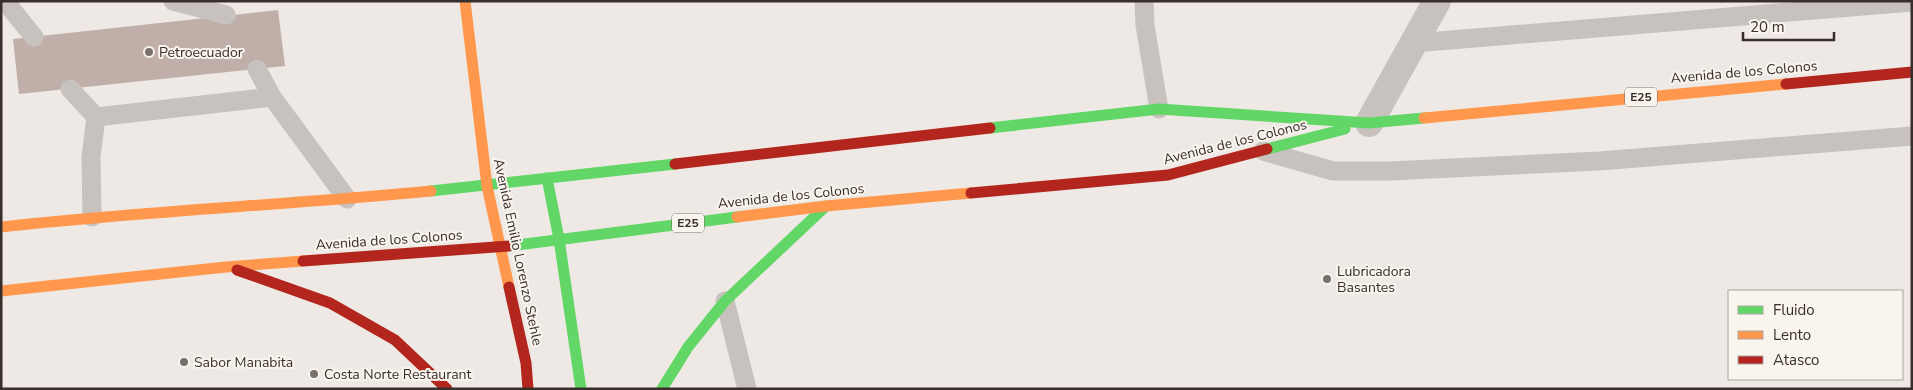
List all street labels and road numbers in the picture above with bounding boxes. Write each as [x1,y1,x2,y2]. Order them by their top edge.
street label: Avenida de los Colonos [1670,56,1818,88]
road number: E25 [1625,88,1657,106]
street label: Avenida de los Colonos [1161,115,1309,169]
street label: Avenida Emilio Lorenzo Stehle [489,157,547,347]
street label: Avenida de los Colonos [717,179,865,213]
road number: E25 [672,214,704,232]
street label: Avenida de los Colonos [315,225,463,255]

